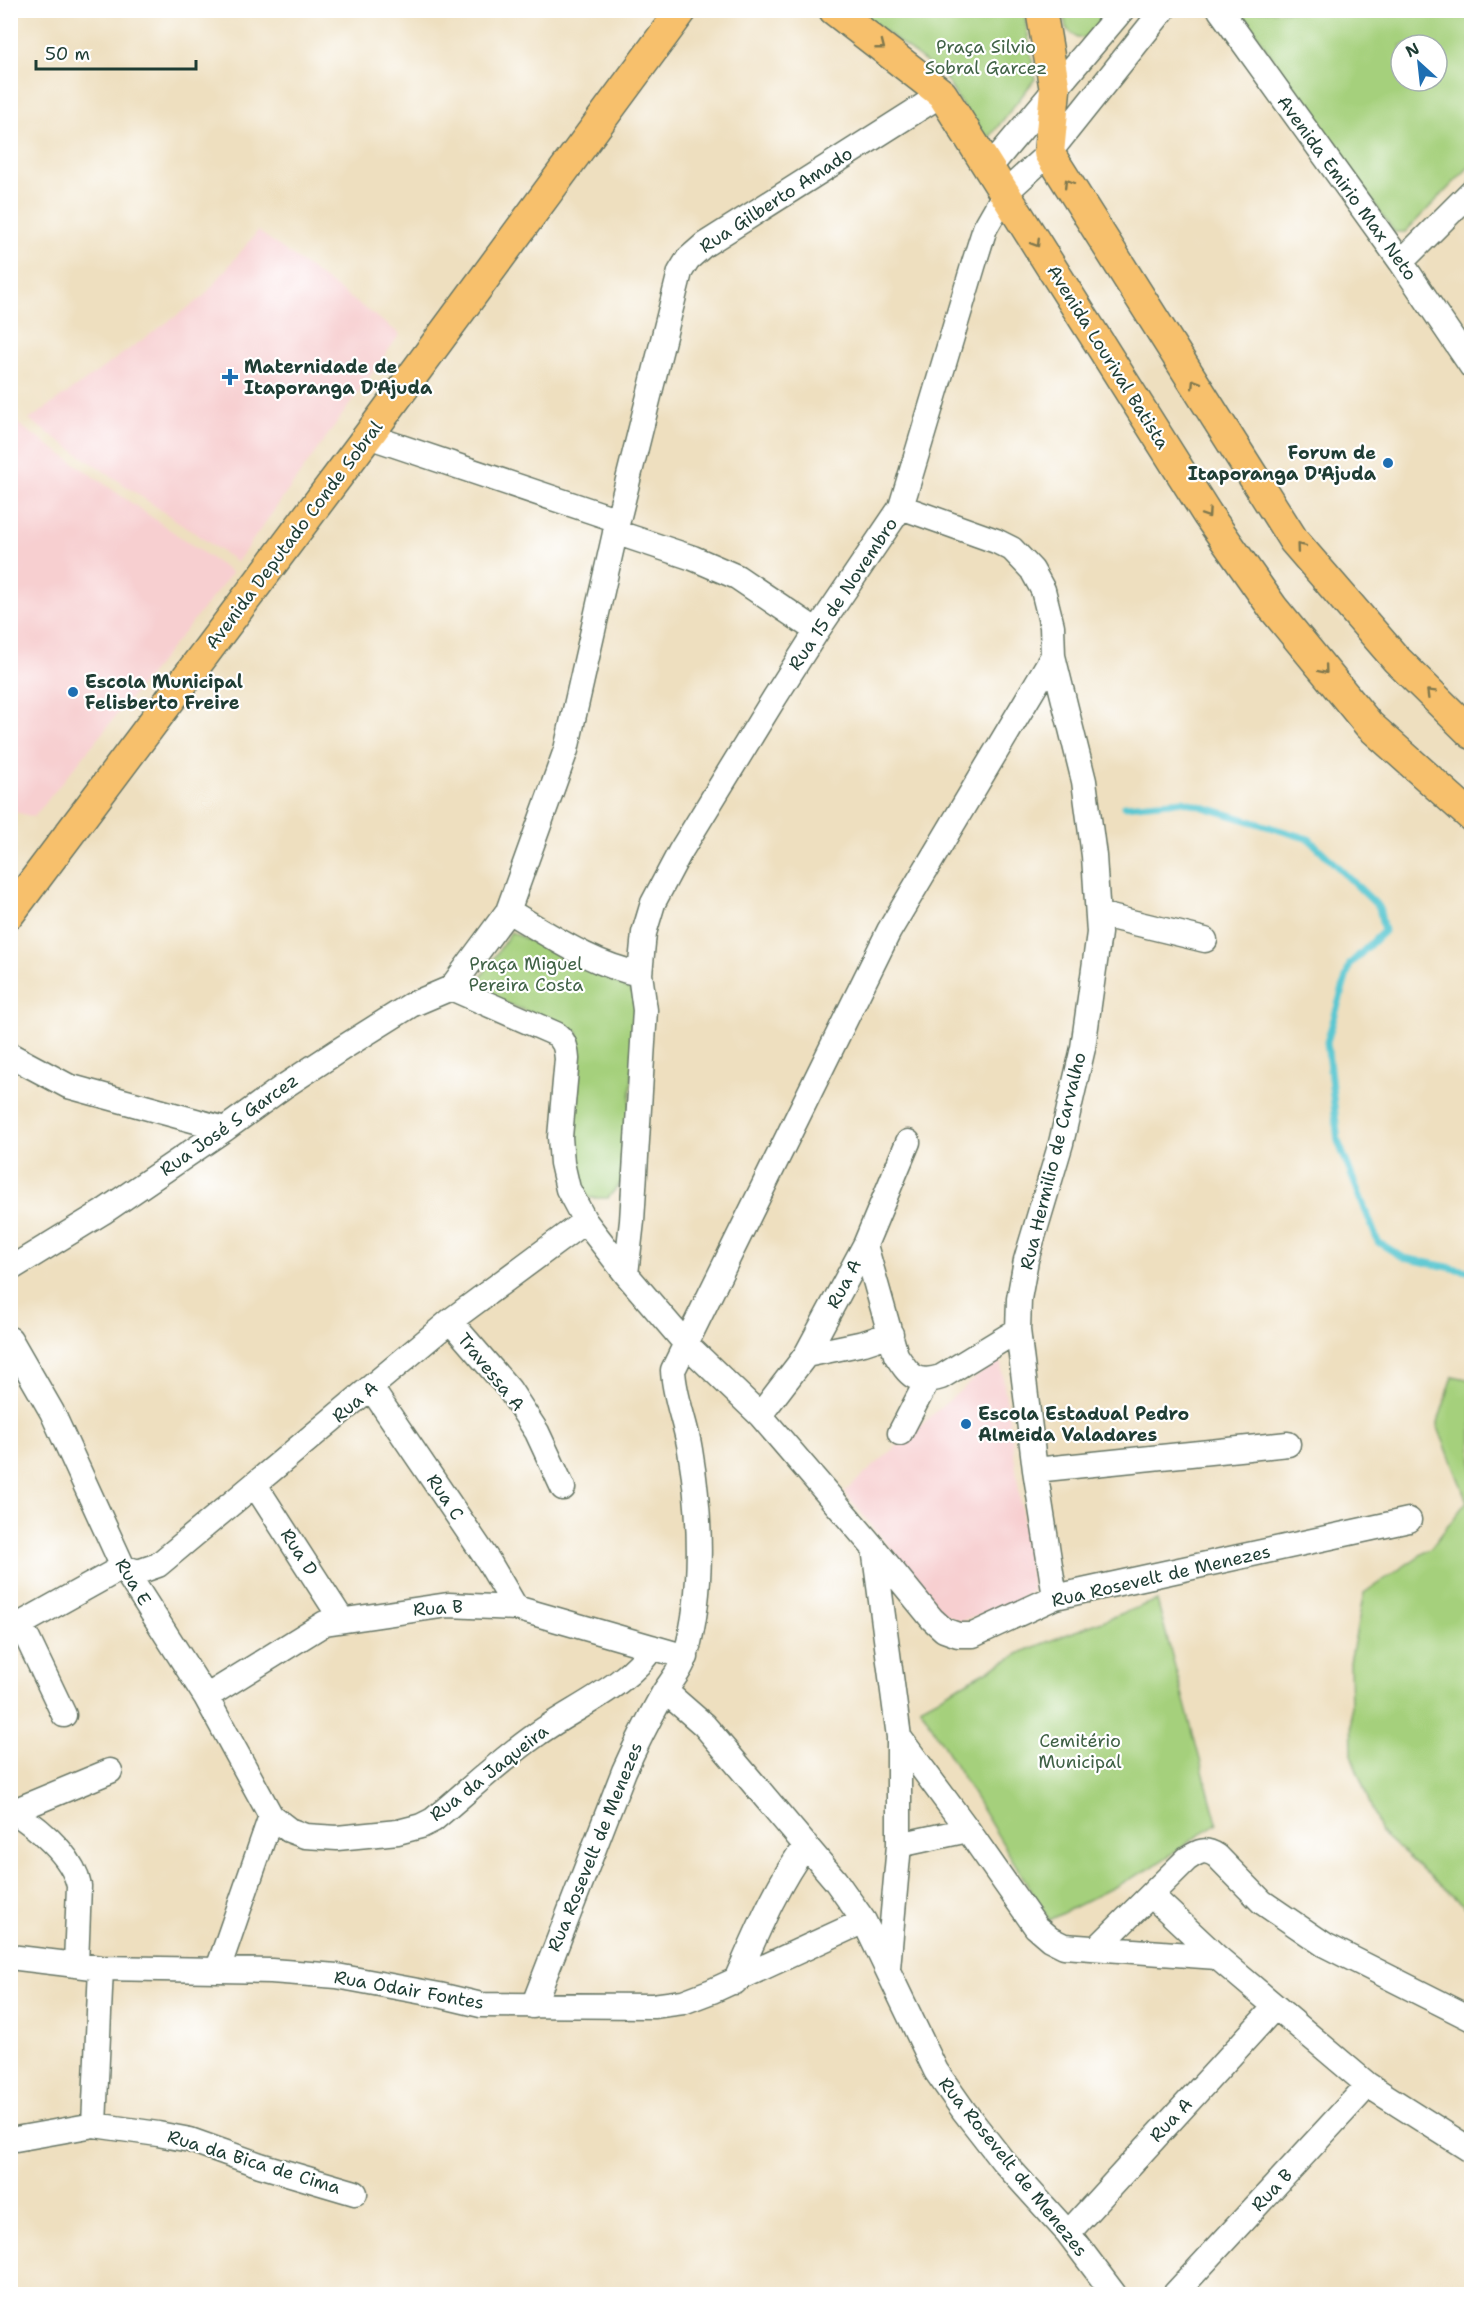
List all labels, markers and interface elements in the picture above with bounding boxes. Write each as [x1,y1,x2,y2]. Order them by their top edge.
scale bar [36,33,196,71]
north arrow [1389,33,1449,93]
park label: Praça Silvio Sobral Garcez [925,35,1047,80]
text: N [1402,38,1423,62]
one-way arrow [874,39,885,50]
text: 50 m [45,42,90,66]
street label: Avenida Emirio Max Neto [1272,91,1422,285]
street label: Rua Gilberto Amado [695,142,857,258]
one-way arrow [1064,179,1076,189]
one-way arrow [1028,237,1040,247]
street label: Avenida Lourival Batista [1041,260,1175,454]
place label: Maternidade de Itaporanga D'Ajuda [244,355,433,400]
marker: Maternidade de Itaporanga D'Ajuda [221,368,239,386]
one-way arrow [1191,379,1202,390]
street label: Avenida Deputado Conde Sobral [200,415,388,654]
place label: Forum de Itaporanga D'Ajuda [1188,441,1377,486]
marker: Forum de Itaporanga D'Ajuda [1381,456,1395,470]
one-way arrow [1200,507,1211,518]
street label: Rua 15 de Novembro [783,513,903,675]
one-way arrow [1297,543,1308,554]
one-way arrow [1316,663,1327,674]
place label: Escola Municipal Felisberto Freire [85,670,243,715]
marker: Escola Municipal Felisberto Freire [66,685,80,699]
one-way arrow [1426,689,1437,700]
park label: Praça Miguel Pereira Costa [469,952,583,997]
street label: Rua Hermilio de Carvalho [1014,1050,1092,1272]
street label: Rua José S Garcez [155,1068,303,1182]
street label: Rua A [821,1255,867,1313]
street label: Travessa A [452,1328,530,1416]
street label: Rua A [327,1376,383,1428]
place label: Escola Estadual Pedro Almeida Valadares [978,1402,1189,1447]
marker: Escola Estadual Pedro Almeida Valadares [959,1417,973,1431]
street label: Rua C [421,1469,469,1525]
street label: Rua D [275,1524,323,1580]
street label: Rua Rosevelt de Menezes [1049,1539,1273,1613]
street label: Rua E [110,1554,156,1610]
street label: Rua B [412,1594,464,1622]
street label: Rua da Jaqueira [425,1719,553,1827]
park label: Cemitério Municipal [1038,1729,1122,1774]
street label: Rua Rosevelt de Menezes [542,1739,648,1955]
street label: Rua Odair Fontes [332,1965,486,2015]
street label: Rua Rosevelt de Menezes [933,2072,1093,2262]
street label: Rua A [1144,2093,1198,2147]
street label: Rua da Bica de Cima [164,2124,344,2200]
street label: Rua B [1246,2163,1298,2217]

